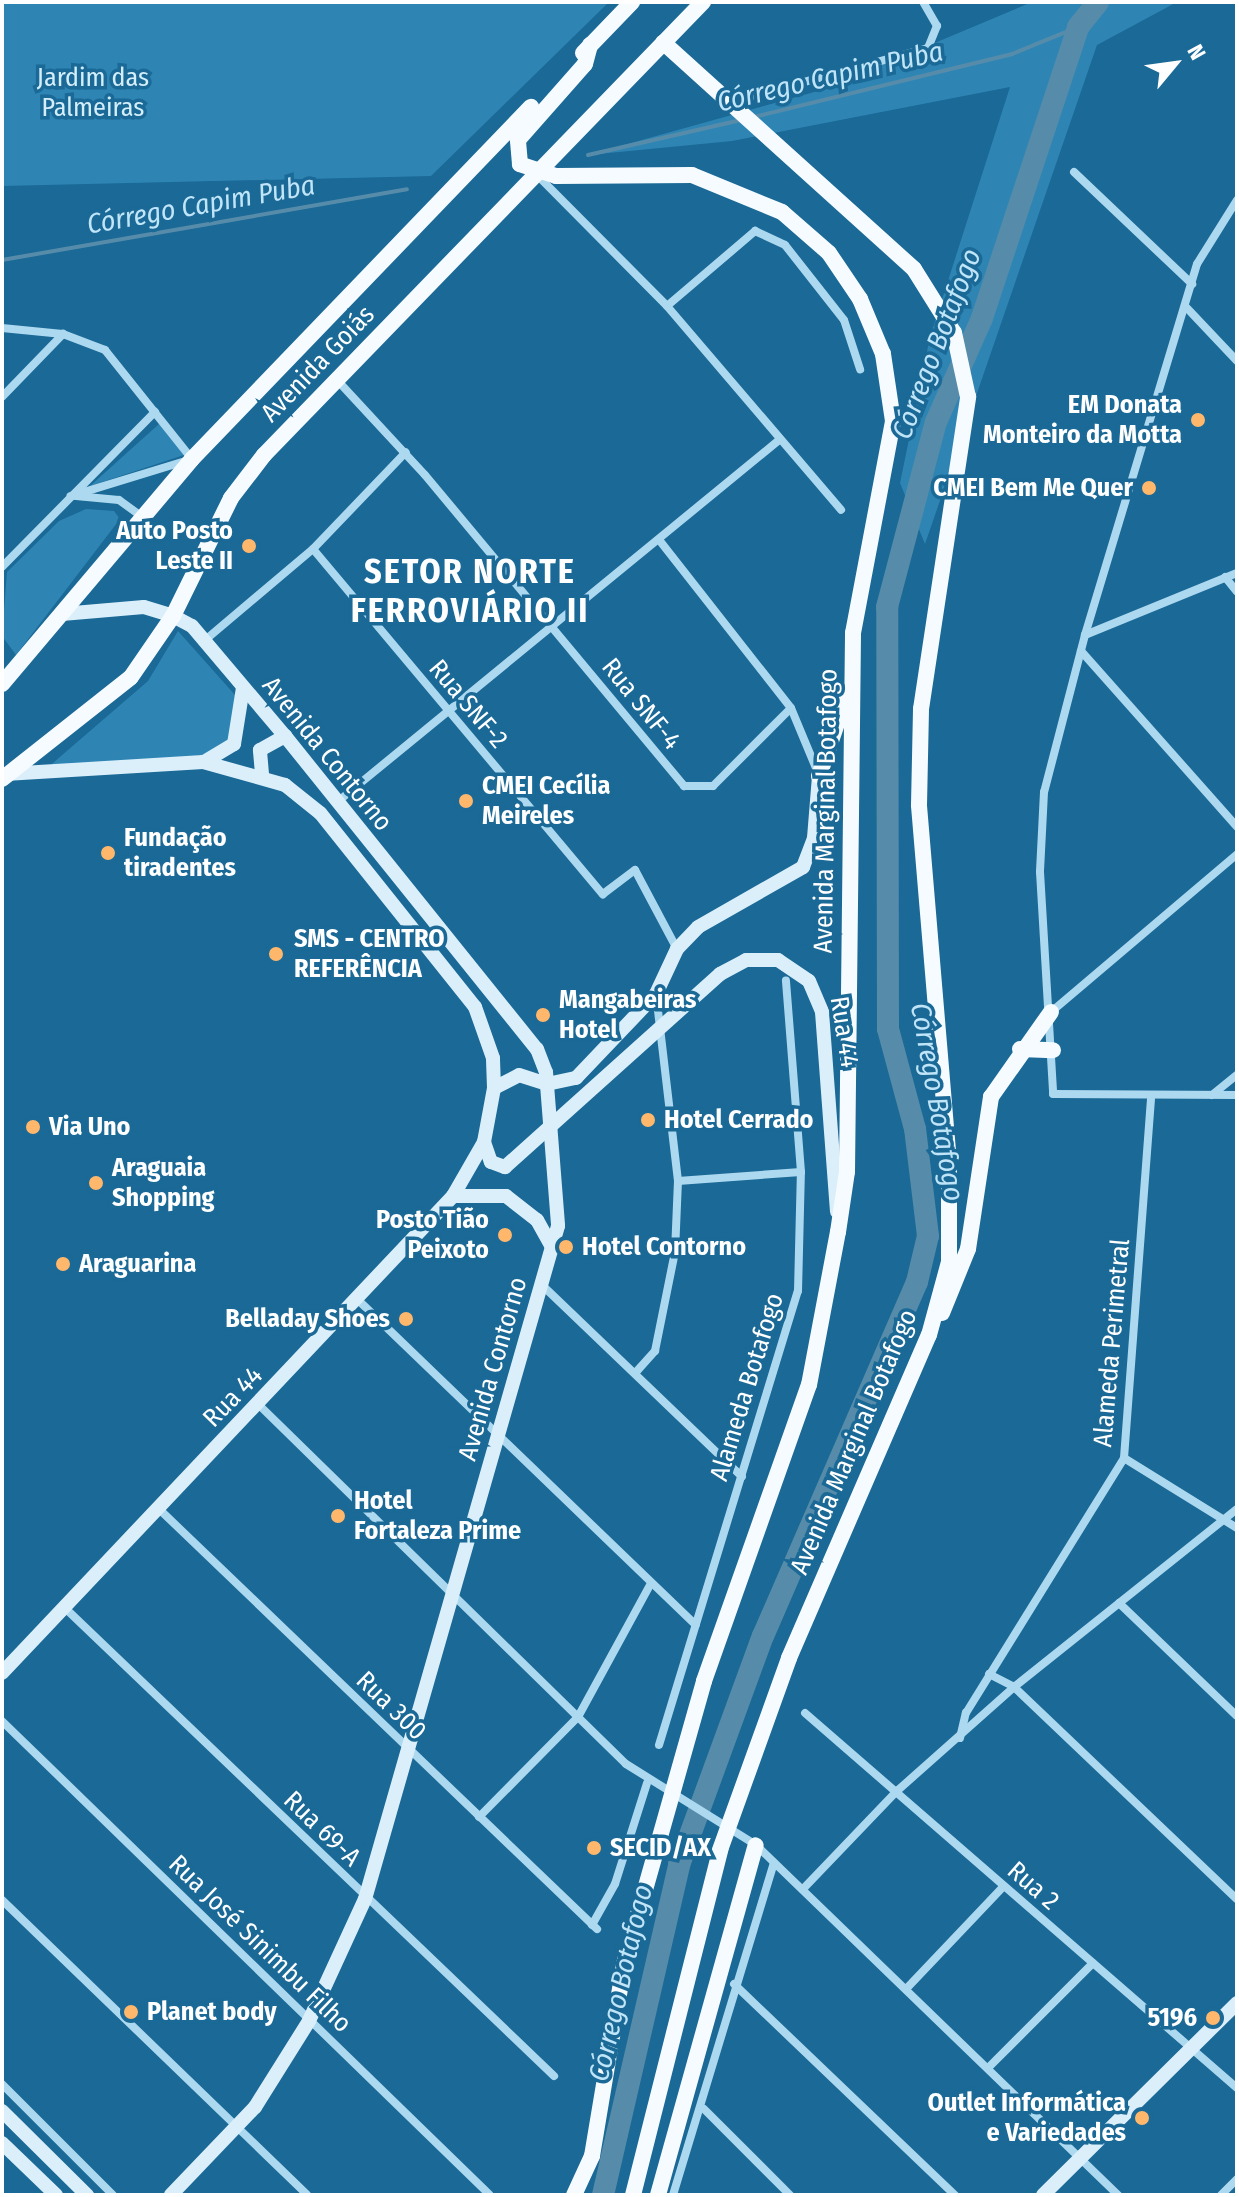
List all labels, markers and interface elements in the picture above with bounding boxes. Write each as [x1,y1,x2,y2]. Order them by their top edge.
north arrow [1135,24,1215,104]
water label: Córrego Capim Puba [714,35,946,119]
text: N [1181,40,1211,64]
park label: Jardim das Palmeiras [37,62,149,124]
water label: Córrego Capim Puba [84,168,318,242]
water label: Córrego Botafogo [885,244,989,444]
street label: Avenida Goiás [255,299,381,429]
place label: EM Donata Monteiro da Motta [983,389,1182,450]
marker: EM Donata Monteiro da Motta [1189,411,1207,429]
place label: CMEI Bem Me Quer [933,472,1133,504]
marker: CMEI Bem Me Quer [1140,479,1158,497]
place label: Auto Posto Leste II [116,515,233,576]
marker: Auto Posto Leste II [240,537,258,555]
district label: SETOR NORTE FERROVIÁRIO II [351,551,589,630]
street label: Rua SNF-4 [595,652,687,756]
street label: Rua SNF-2 [422,653,514,755]
street label: Avenida Marginal Botafogo [808,668,844,954]
street label: Avenida Contorno [255,671,399,837]
place label: CMEI Cecília Meireles [482,770,611,832]
marker: CMEI Cecília Meireles [457,792,475,810]
place label: Fundação tiradentes [124,822,236,884]
marker: Fundação tiradentes [99,844,117,862]
place label: SMS - CENTRO REFERÊNCIA [294,923,445,984]
marker: SMS - CENTRO REFERÊNCIA [265,943,287,965]
place label: Mangabeiras Hotel [559,984,696,1046]
street label: Rua 44 [823,994,865,1070]
water label: Córrego Botafogo [903,1000,971,1204]
marker: Mangabeiras Hotel [534,1006,552,1024]
place label: Hotel Cerrado [664,1104,813,1136]
place label: Via Uno [49,1111,130,1143]
marker: Hotel Cerrado [639,1111,657,1129]
marker: Via Uno [24,1118,42,1136]
place label: Araguaia Shopping [112,1152,215,1214]
marker: Araguaia Shopping [87,1174,105,1192]
place label: Posto Tião Peixoto [376,1204,489,1266]
marker: Posto Tião Peixoto [496,1226,514,1244]
place label: Hotel Contorno [582,1231,746,1263]
marker: Hotel Contorno [557,1238,575,1256]
street label: Alameda Perimetral [1087,1238,1137,1448]
place label: Araguarina [79,1248,196,1280]
marker: Araguarina [54,1255,72,1273]
street label: Avenida Contorno [452,1274,534,1464]
street label: Alameda Botafogo [704,1289,790,1485]
place label: Belladay Shoes [225,1303,390,1335]
street label: Avenida Marginal Botafogo [784,1305,924,1579]
marker: Belladay Shoes [397,1310,415,1328]
street label: Rua 44 [197,1360,269,1434]
place label: Hotel Fortaleza Prime [354,1485,521,1546]
marker: Hotel Fortaleza Prime [329,1507,347,1525]
street label: Rua 300 [349,1665,433,1747]
street label: Rua 69-A [277,1785,367,1873]
place label: SECID/AX [610,1832,711,1864]
marker: SECID/AX [585,1839,603,1857]
street label: Rua José Sinimbu Filho [162,1849,358,2039]
street label: Rua 2 [1001,1855,1065,1917]
water label: Córrego Botafogo [582,1881,660,2085]
place label: Planet body [147,1996,277,2028]
place label: 5196 [1148,2002,1197,2034]
marker: Planet body [122,2003,140,2021]
marker: 5196 [1204,2009,1222,2027]
place label: Outlet Informática e Variedades [928,2087,1126,2148]
marker: Outlet Informática e Variedades [1133,2109,1151,2127]

